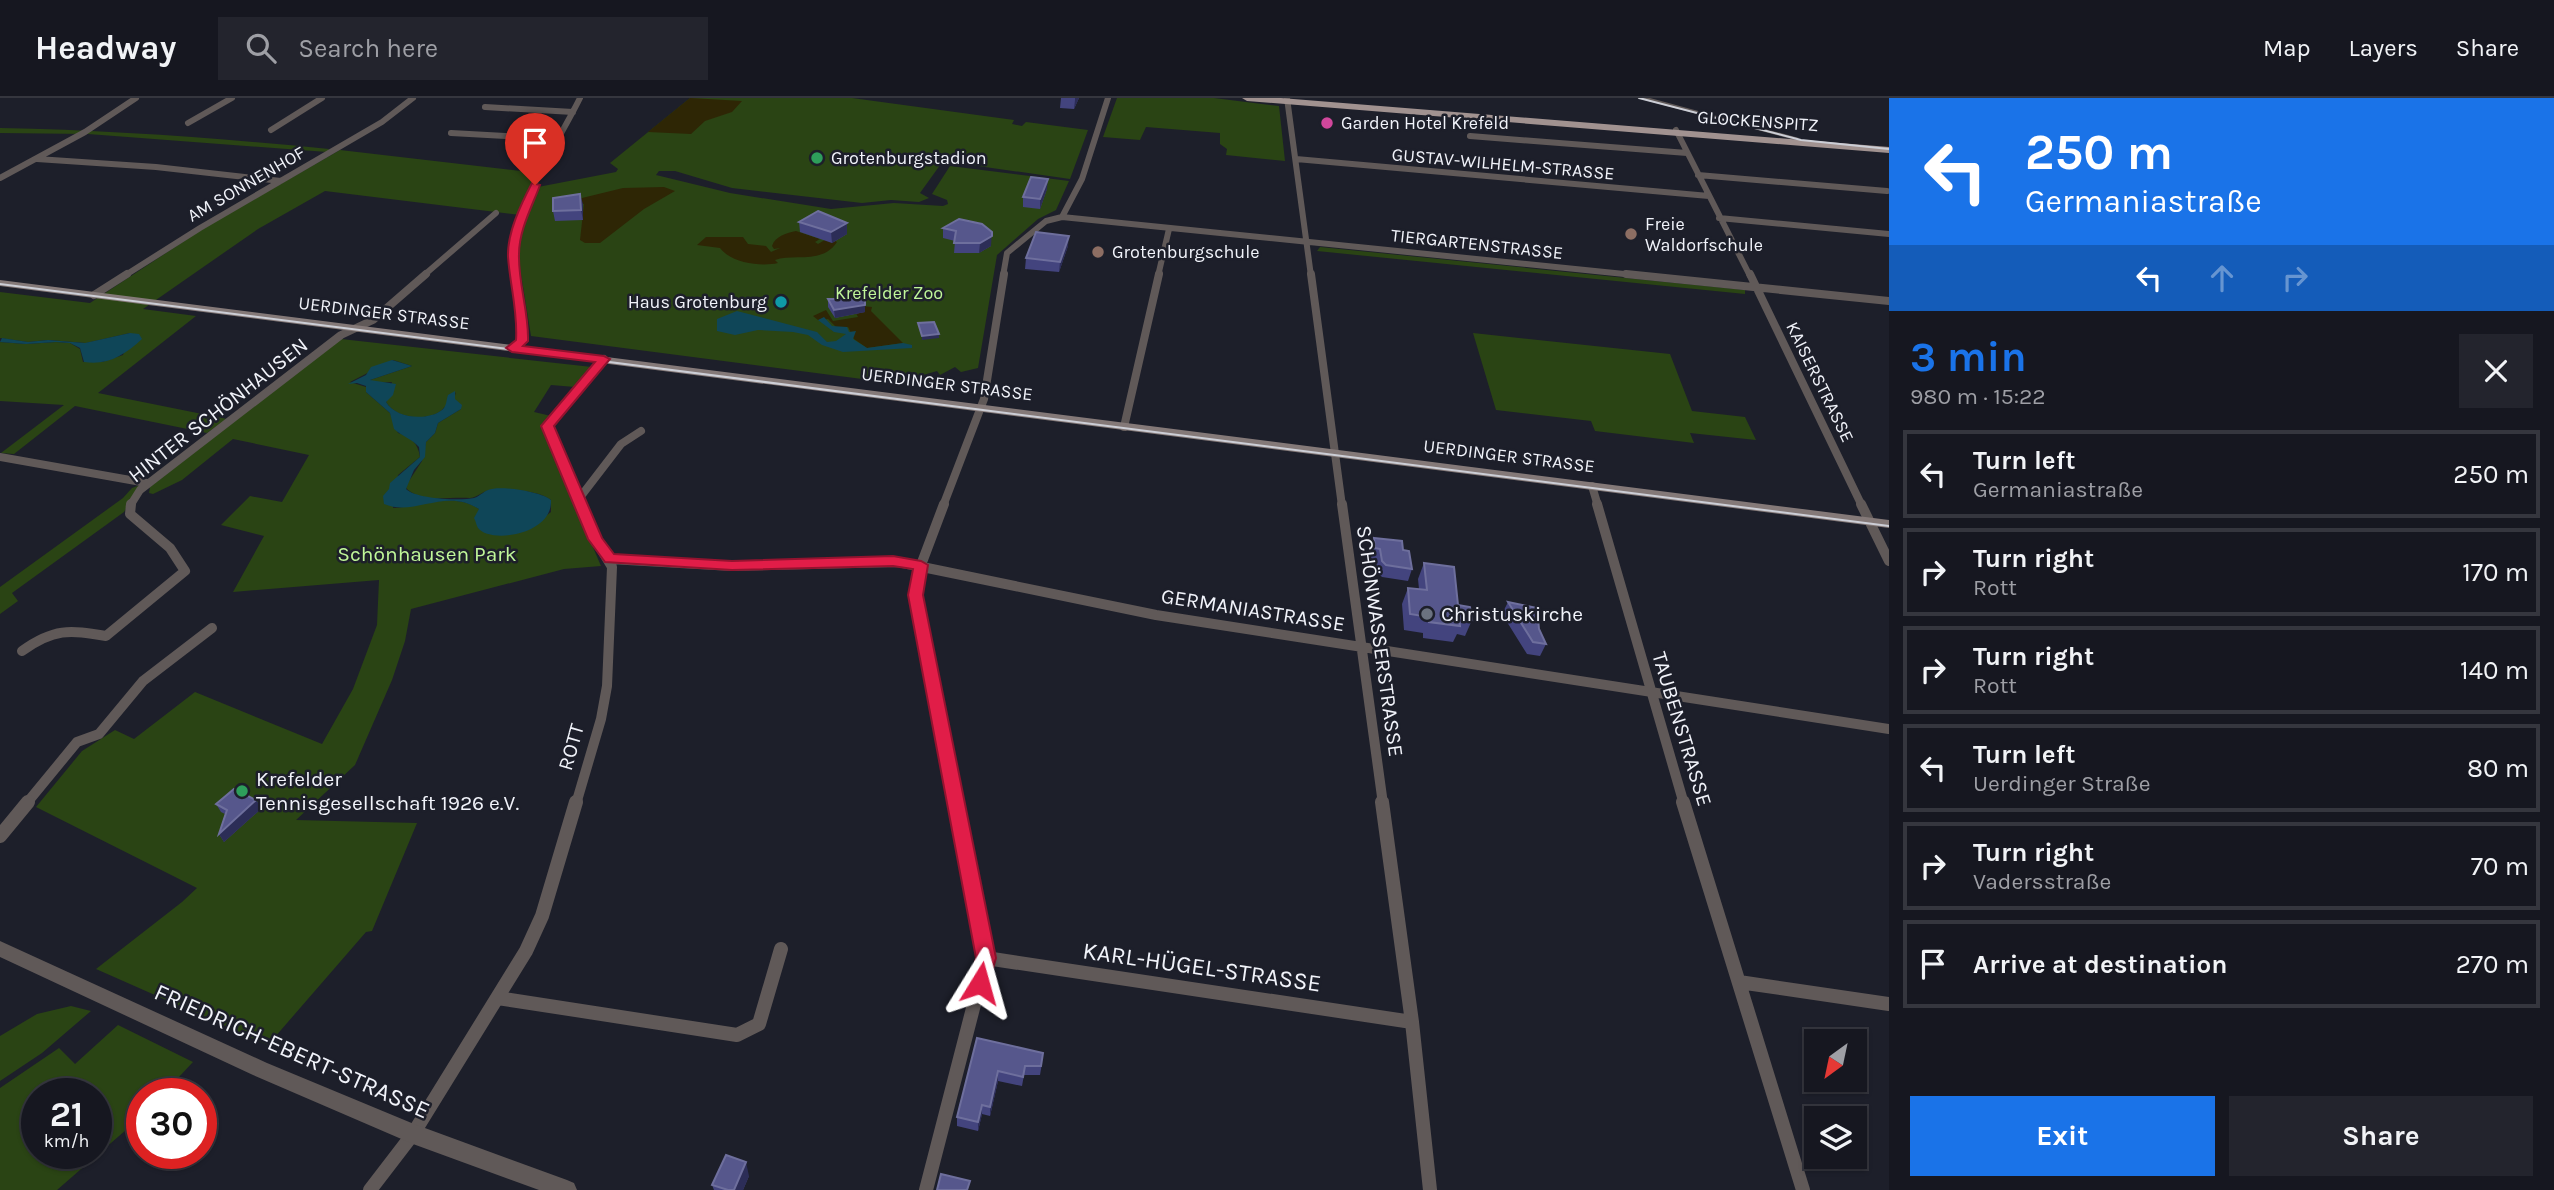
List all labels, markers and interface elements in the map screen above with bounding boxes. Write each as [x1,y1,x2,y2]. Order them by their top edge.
search box [218,17,708,80]
text: Headway [35,29,176,67]
icon: search [242,29,280,67]
text: Search here [298,33,438,64]
text: Map [2263,34,2311,62]
text: Layers [2349,34,2418,62]
text: Share [2456,34,2519,62]
street label: GLOCKENSPITZ [1697,106,1819,136]
place label: Garden Hotel Krefeld [1341,112,1509,134]
pin [505,113,565,185]
marker: Garden Hotel Krefeld [1319,115,1335,131]
icon: arrive [516,124,554,162]
text: 250 m [2025,124,2173,181]
icon: left [1910,126,2001,217]
street label: AM SONNENHOF [183,141,309,227]
street label: GUSTAV-WILHELM-STRASSE [1391,143,1615,185]
place label: Grotenburgstadion [831,147,987,169]
marker: Grotenburgstadion [809,150,825,166]
text: Germaniastraße [2025,183,2262,220]
place label: Freie Waldorfschule [1645,213,1763,256]
street label: TIERGARTENSTRASSE [1390,224,1564,264]
marker: Freie Waldorfschule [1623,226,1639,242]
place label: Grotenburgschule [1112,241,1260,263]
marker: Grotenburgschule [1090,244,1106,260]
icon: left [2130,259,2168,297]
icon: ahead [2203,259,2241,297]
icon: right [2276,259,2314,297]
park label: Krefelder Zoo [835,282,943,304]
place label: Haus Grotenburg [628,291,767,313]
street label: UERDINGER STRASSE [297,292,471,334]
marker: Haus Grotenburg [773,294,789,310]
street label: KAISERSTRASSE [1781,318,1859,446]
text: 3 min [1910,332,2027,382]
street label: HINTER SCHÖNHAUSEN [124,333,312,487]
button: close [2459,334,2533,408]
street label: UERDINGER STRASSE [860,363,1034,405]
text: 980 m · 15:22 [1910,383,2046,410]
street label: UERDINGER STRASSE [1422,435,1596,477]
text: Turn left [1973,445,2075,476]
icon: left [1914,455,1952,493]
text: 250 m [2453,459,2529,490]
text: Germaniastraße [1973,476,2143,503]
street label: SCHÖNWASSERSTRASSE [1352,524,1408,758]
park label: Schönhausen Park [337,542,517,566]
text: Turn right [1973,543,2094,574]
icon: right [1914,553,1952,591]
text: 170 m [2462,557,2529,588]
text: Rott [1973,574,2017,601]
street label: GERMANIASTRASSE [1159,584,1347,636]
place label: Christuskirche [1441,602,1583,626]
marker: Christuskirche [1419,606,1435,622]
text: Turn right [1973,641,2094,672]
street label: TAUBENSTRASSE [1647,649,1717,809]
icon: right [1914,651,1952,689]
text: 140 m [2460,655,2529,686]
text: Rott [1973,672,2017,699]
street label: ROTT [553,720,589,773]
text: Turn left [1973,739,2075,770]
icon: left [1914,749,1952,787]
text: 80 m [2467,753,2529,784]
place label: Krefelder Tennisgesellschaft 1926 e.V. [256,767,519,815]
text: Uerdinger Straße [1973,770,2151,797]
marker: Krefelder Tennisgesellschaft 1926 e.V. [234,783,250,799]
text: Turn right [1973,837,2094,868]
icon: right [1914,847,1952,885]
text: 70 m [2471,851,2529,882]
text: Vadersstraße [1973,868,2111,895]
street label: KARL-HÜGEL-STRASSE [1081,936,1323,998]
icon: arrive [1914,945,1952,983]
position arrow [943,946,1017,1020]
text: Arrive at destination [1973,949,2227,980]
text: 270 m [2456,949,2529,980]
street label: FRIEDRICH-EBERT-STRASSE [150,978,434,1124]
north arrow [1804,1029,1867,1092]
map controls [1804,1029,1867,1169]
speed limit sign: 30 [126,1078,217,1169]
text: 21 [50,1094,83,1135]
button: Exit [1910,1096,2215,1176]
button: Share [2229,1096,2533,1176]
button: layers [1804,1106,1867,1169]
text: km/h [44,1130,89,1152]

